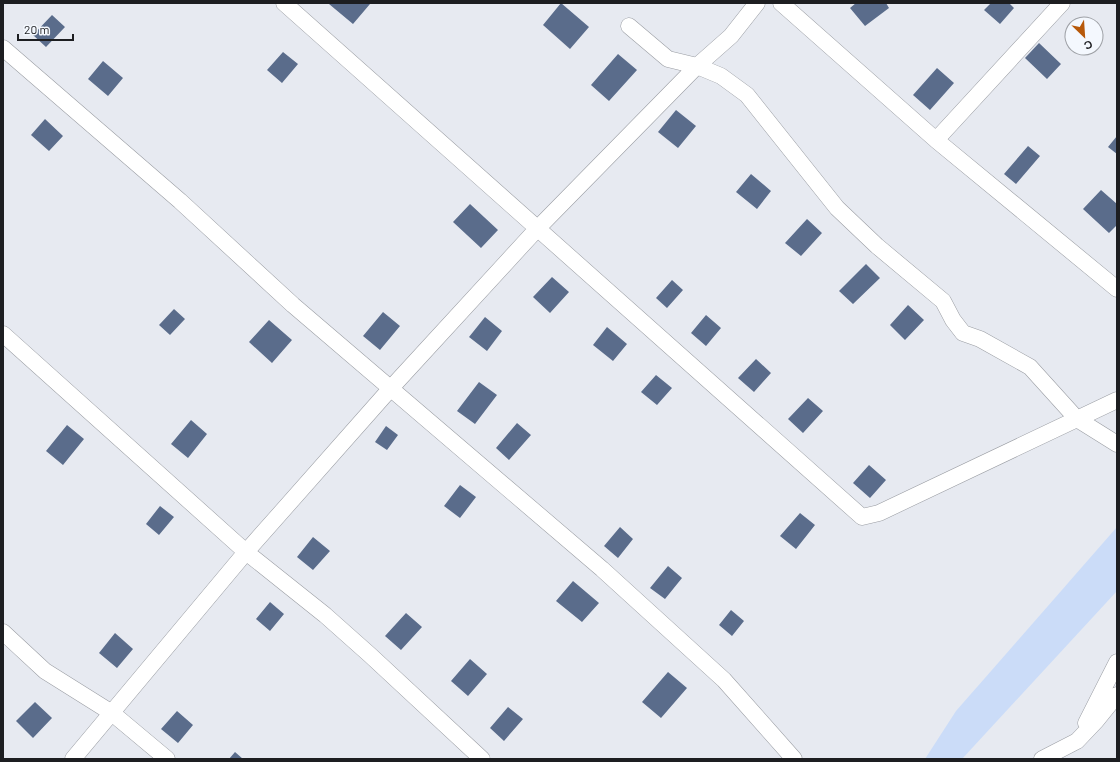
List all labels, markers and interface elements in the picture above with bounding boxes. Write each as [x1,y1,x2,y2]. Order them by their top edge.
scale bar [18,16,73,42]
north arrow [1064,16,1104,56]
text: 20 m [24,22,50,36]
text: С [1082,38,1095,53]

